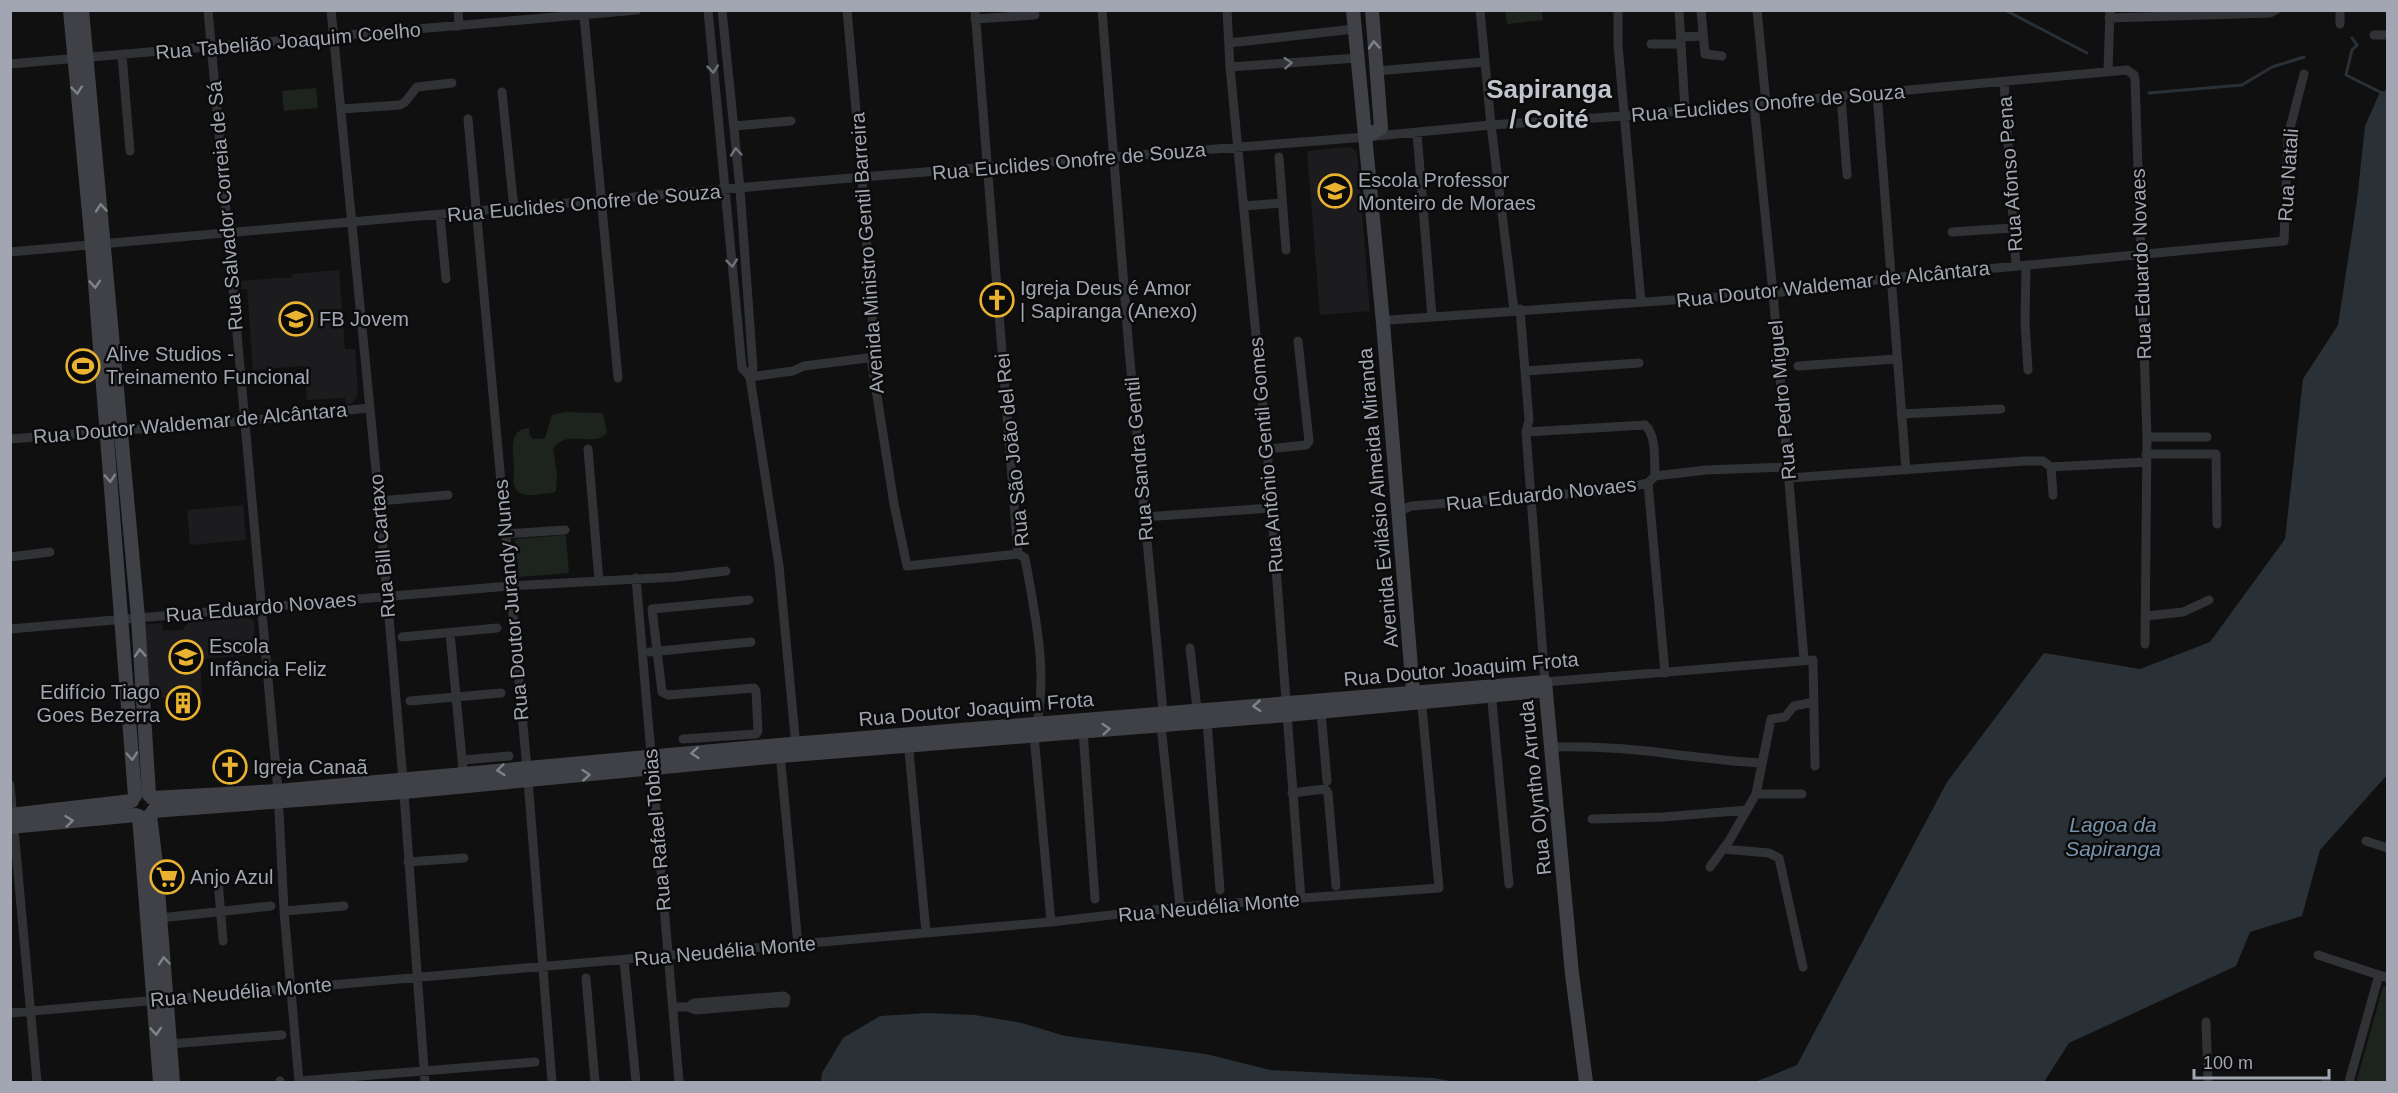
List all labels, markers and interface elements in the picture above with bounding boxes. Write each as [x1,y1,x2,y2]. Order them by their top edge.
street label: Rua Tabelião Joaquim Coelho [154,18,422,64]
one-way arrow [1368,41,1381,50]
one-way arrow [1284,56,1293,69]
one-way arrow [706,64,719,73]
district label: Sapiranga / Coité [1486,74,1612,134]
street label: Rua Salvador Correia de Sá [203,80,247,332]
street label: Rua Euclides Onofre de Souza [1630,80,1907,126]
one-way arrow [70,85,83,94]
street label: Rua Afonso Pena [1994,95,2026,252]
street label: Avenida Ministro Gentil Barreira [846,111,888,394]
street label: Rua Natali [2274,128,2302,222]
street label: Rua Euclides Onofre de Souza [931,138,1208,184]
one-way arrow [730,147,743,156]
street label: Rua Eduardo Novaes [2127,168,2155,360]
place label: Escola Professor Monteiro de Moraes [1358,169,1536,214]
school or university icon: Escola Professor Monteiro de Moraes [1317,173,1353,209]
street label: Rua Euclides Onofre de Souza [446,180,723,226]
one-way arrow [94,203,107,212]
street label: Rua Doutor Waldemar de Alcântara [1675,257,1992,311]
one-way arrow [725,258,738,267]
place label: Igreja Deus é Amor | Sapiranga (Anexo) [1020,277,1198,322]
one-way arrow [88,279,101,288]
church icon: Igreja Deus é Amor | Sapiranga (Anexo) [979,282,1015,318]
school or university icon: FB Jovem [278,301,314,337]
place label: FB Jovem [319,308,409,330]
street label: Rua Pedro Miguel [1764,319,1800,481]
street label: Rua Antônio Gentil Gomes [1245,336,1287,574]
place label: Alive Studios - Treinamento Funcional [106,343,310,388]
street label: Avenida Evilásio Almeida Miranda [1354,346,1402,649]
sports icon: Alive Studios - Treinamento Funcional [65,348,101,384]
street label: Rua São João del Rei [991,352,1033,548]
street label: Rua Sandra Gentil [1121,376,1157,542]
street label: Rua Doutor Waldemar de Alcântara [32,398,349,448]
street label: Rua Bill Cartaxo [365,473,399,619]
street label: Rua Eduardo Novaes [1445,473,1637,515]
one-way arrow [103,474,116,483]
street label: Rua Doutor Jurandy Nunes [489,478,533,722]
street label: Rua Eduardo Novaes [165,588,357,626]
place label: Escola Infância Feliz [209,635,327,680]
school or university icon: Escola Infância Feliz [168,639,204,675]
street label: Rua Doutor Joaquim Frota [1343,648,1580,690]
one-way arrow [134,649,147,658]
place label: Edifício Tiago Goes Bezerra [37,681,161,726]
building icon: Edifício Tiago Goes Bezerra [165,685,201,721]
street label: Rua Doutor Joaquim Frota [858,688,1095,730]
one-way arrow [1252,699,1261,712]
street label: Rua Olyntho Arruda [1515,699,1555,876]
one-way arrow [1101,723,1110,736]
one-way arrow [691,746,700,759]
street label: Rua Rafael Tobias [639,748,675,912]
church icon: Igreja Canaã [212,749,248,785]
one-way arrow [125,752,138,761]
place label: Igreja Canaã [253,756,368,778]
one-way arrow [497,763,506,776]
one-way arrow [581,769,591,782]
water label: Lagoa da Sapiranga [2065,813,2161,860]
one-way arrow [64,815,73,828]
supermarket icon: Anjo Azul [149,859,185,895]
place label: Anjo Azul [190,866,273,888]
street label: Rua Neudélia Monte [1117,888,1301,926]
street label: Rua Neudélia Monte [633,932,817,970]
one-way arrow [157,957,170,966]
street label: Rua Neudélia Monte [149,973,333,1011]
one-way arrow [149,1027,162,1036]
scale bar [2194,1042,2329,1080]
text: 100 m [2203,1053,2253,1073]

